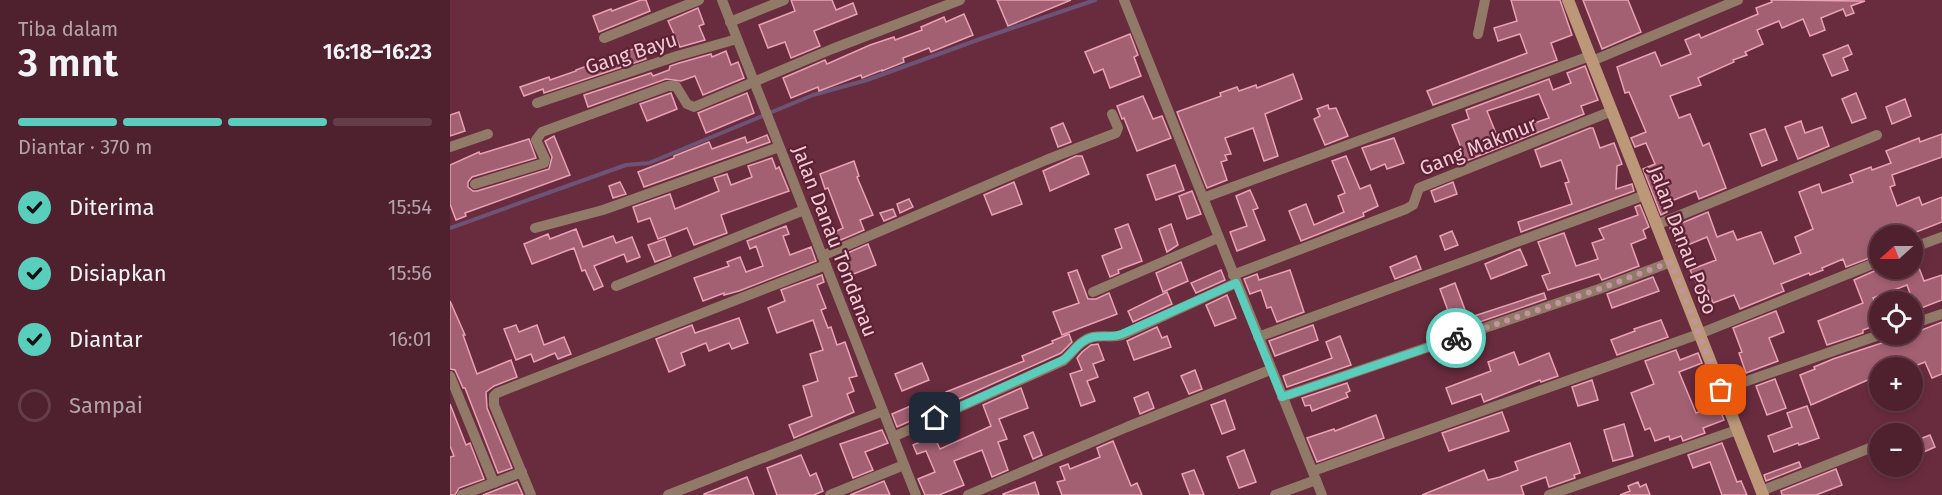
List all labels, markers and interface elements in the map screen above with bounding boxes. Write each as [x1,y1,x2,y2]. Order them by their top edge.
text: Tiba dalam [18,17,118,41]
street label: Gang Bayu [582,27,680,79]
text: 16:18–16:23 [323,38,432,65]
text: 3 mnt [18,40,118,86]
street label: Gang Makmur [1416,112,1540,180]
text: Diantar · 370 m [18,135,152,159]
street label: Jalan Danau Tondanau [787,142,883,340]
street label: Jalan Danau Poso [1644,162,1722,318]
icon: check [18,191,51,224]
text: Diterima [69,194,155,221]
text: 15:54 [388,195,432,219]
north arrow [1869,225,1923,279]
map controls [1869,225,1923,477]
icon: check [18,257,51,290]
text: Disiapkan [69,260,167,287]
text: 15:56 [388,261,432,285]
button: locate [1869,291,1923,345]
courier [1426,308,1486,368]
icon: bike [1440,322,1473,355]
icon: check [18,323,51,356]
text: Diantar [69,326,142,353]
text: 16:01 [389,327,432,351]
button: + [1869,357,1923,411]
pin [1695,364,1746,415]
icon: bag [1704,373,1737,406]
text: Sampai [69,392,143,419]
pin [909,392,960,443]
icon: home [918,401,951,434]
button: − [1869,423,1923,477]

